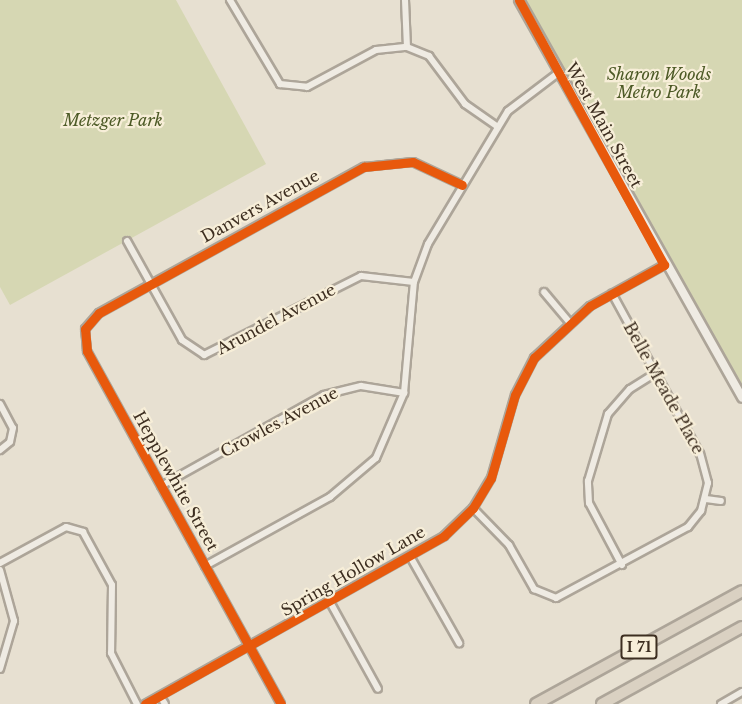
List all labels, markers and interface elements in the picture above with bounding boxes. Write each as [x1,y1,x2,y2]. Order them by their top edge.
street label: West Main Street [562,59,646,191]
park label: Sharon Woods Metro Park [606,64,712,102]
park label: Metzger Park [63,110,163,130]
street label: Danvers Avenue [197,165,323,247]
street label: Arundel Avenue [213,279,339,359]
street label: Belle Meade Place [620,319,708,457]
street label: Crowles Avenue [217,383,341,461]
street label: Hepplewhite Street [129,408,223,554]
street label: Spring Hollow Lane [277,522,429,620]
road number: I 71 [620,635,658,659]

